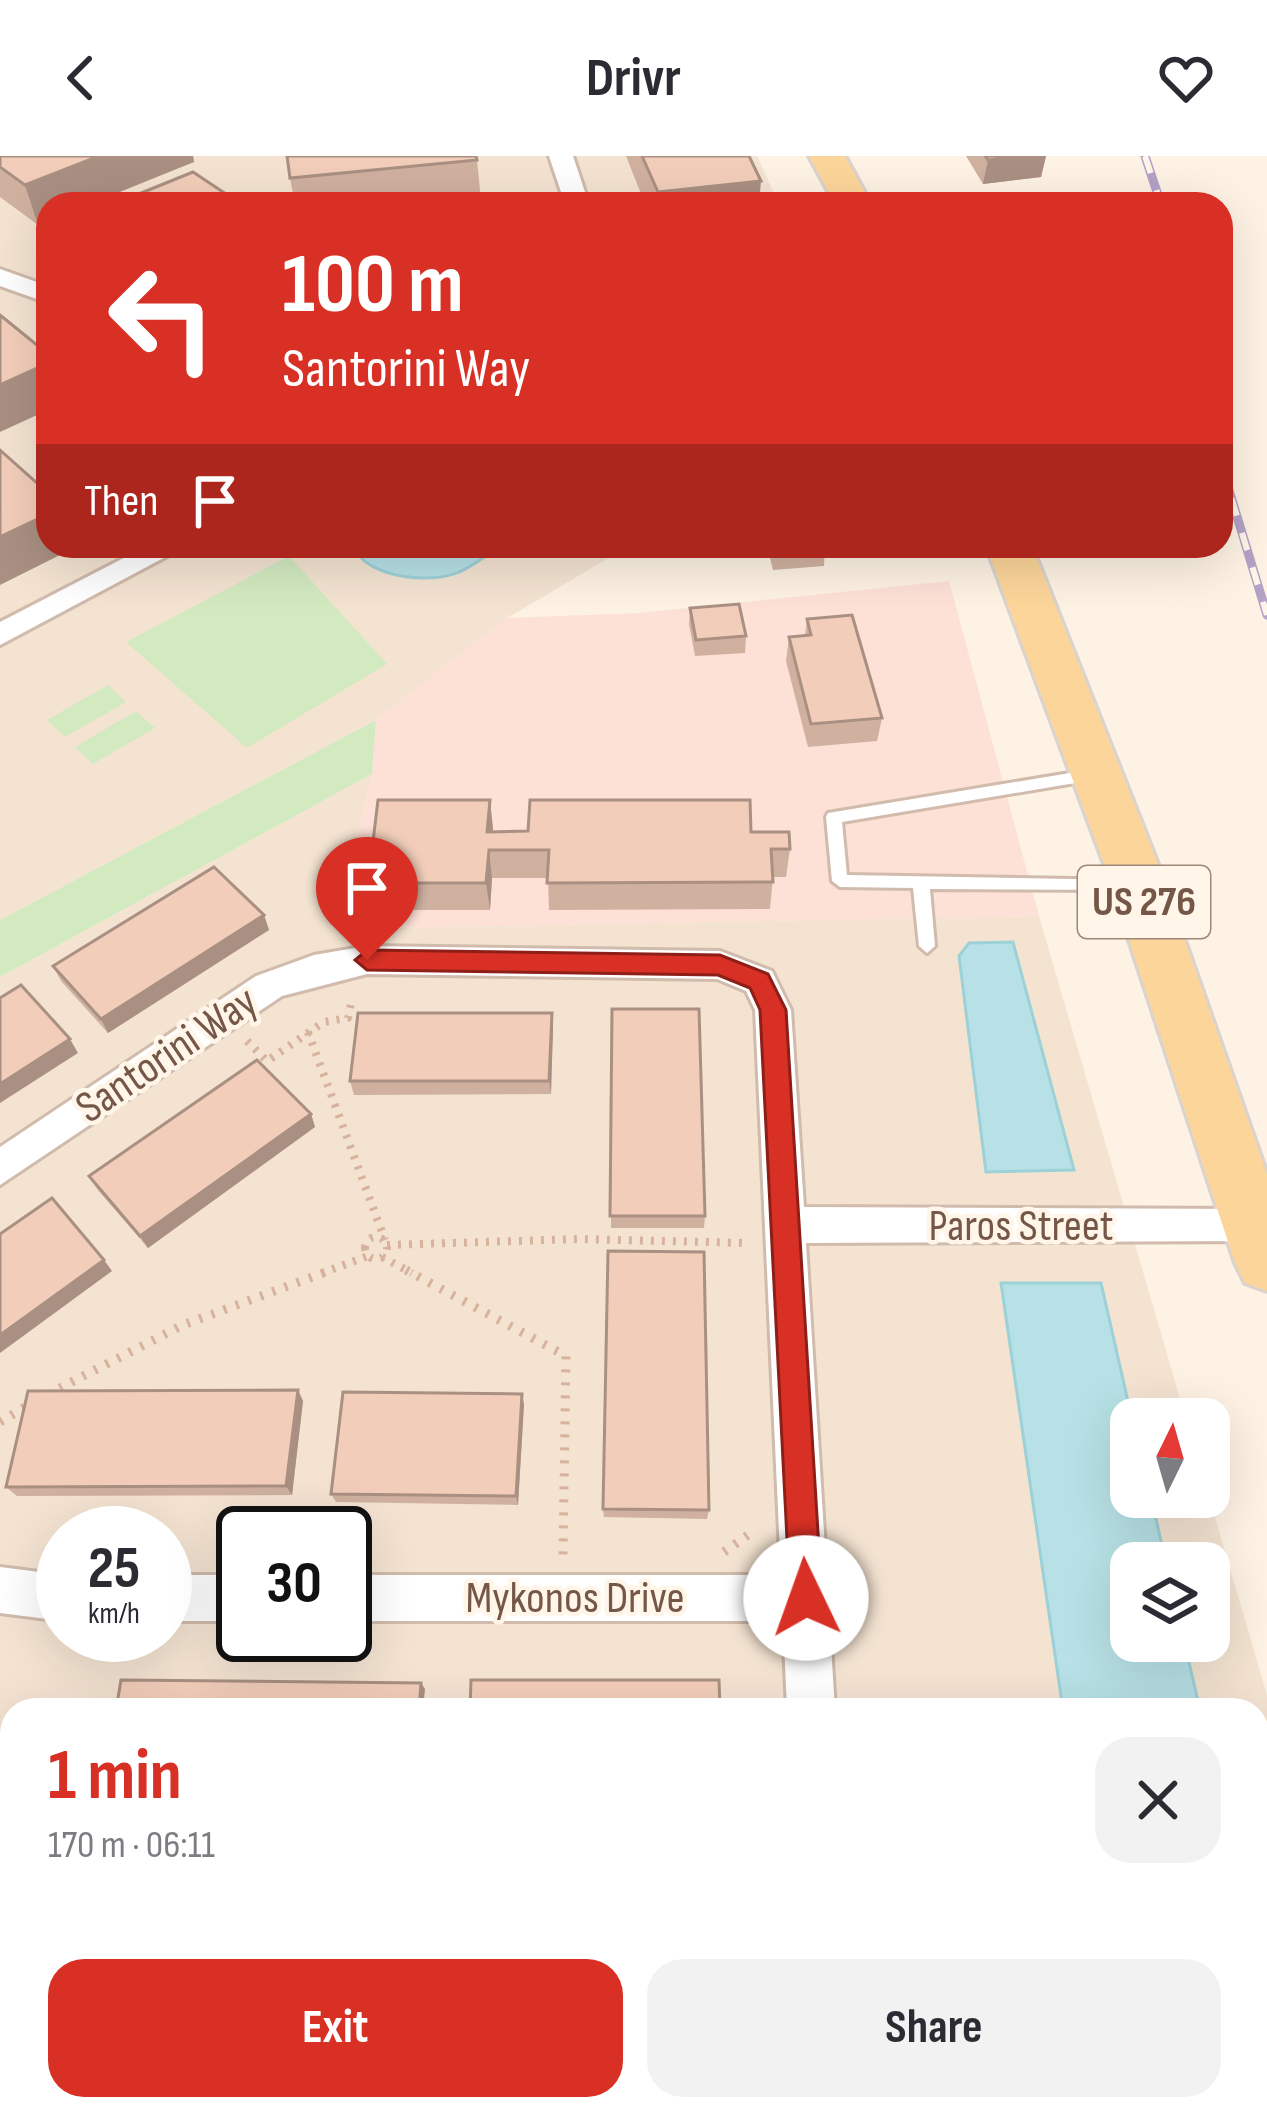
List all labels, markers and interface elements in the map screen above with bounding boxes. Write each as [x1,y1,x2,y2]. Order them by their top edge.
icon: back [48,45,114,111]
icon: heart [1153,45,1219,111]
text: Drivr [586,46,681,111]
text: 100 m [282,235,464,336]
icon: left [84,240,240,396]
text: Santorini Way [282,337,530,402]
icon: arrive [182,468,248,534]
text: Then [84,474,158,529]
pin [316,837,418,960]
icon: arrive [334,855,400,921]
road number: US 276 [1078,866,1210,938]
street label: Santorini Way [66,974,268,1136]
street label: Paros Street [929,1199,1113,1254]
north arrow [1110,1398,1230,1518]
map controls [1110,1398,1230,1662]
speed limit sign: 30 [216,1506,372,1662]
text: 25 [88,1533,140,1605]
position arrow [743,1535,869,1661]
button: layers [1110,1542,1230,1662]
street label: Mykonos Drive [465,1571,685,1626]
text: km/h [88,1596,140,1632]
text: 1 min [48,1733,182,1820]
button: close [1095,1737,1221,1863]
text: 170 m · 06:11 [48,1822,215,1869]
button: Exit [48,1959,623,2097]
button: Share [647,1959,1221,2097]

